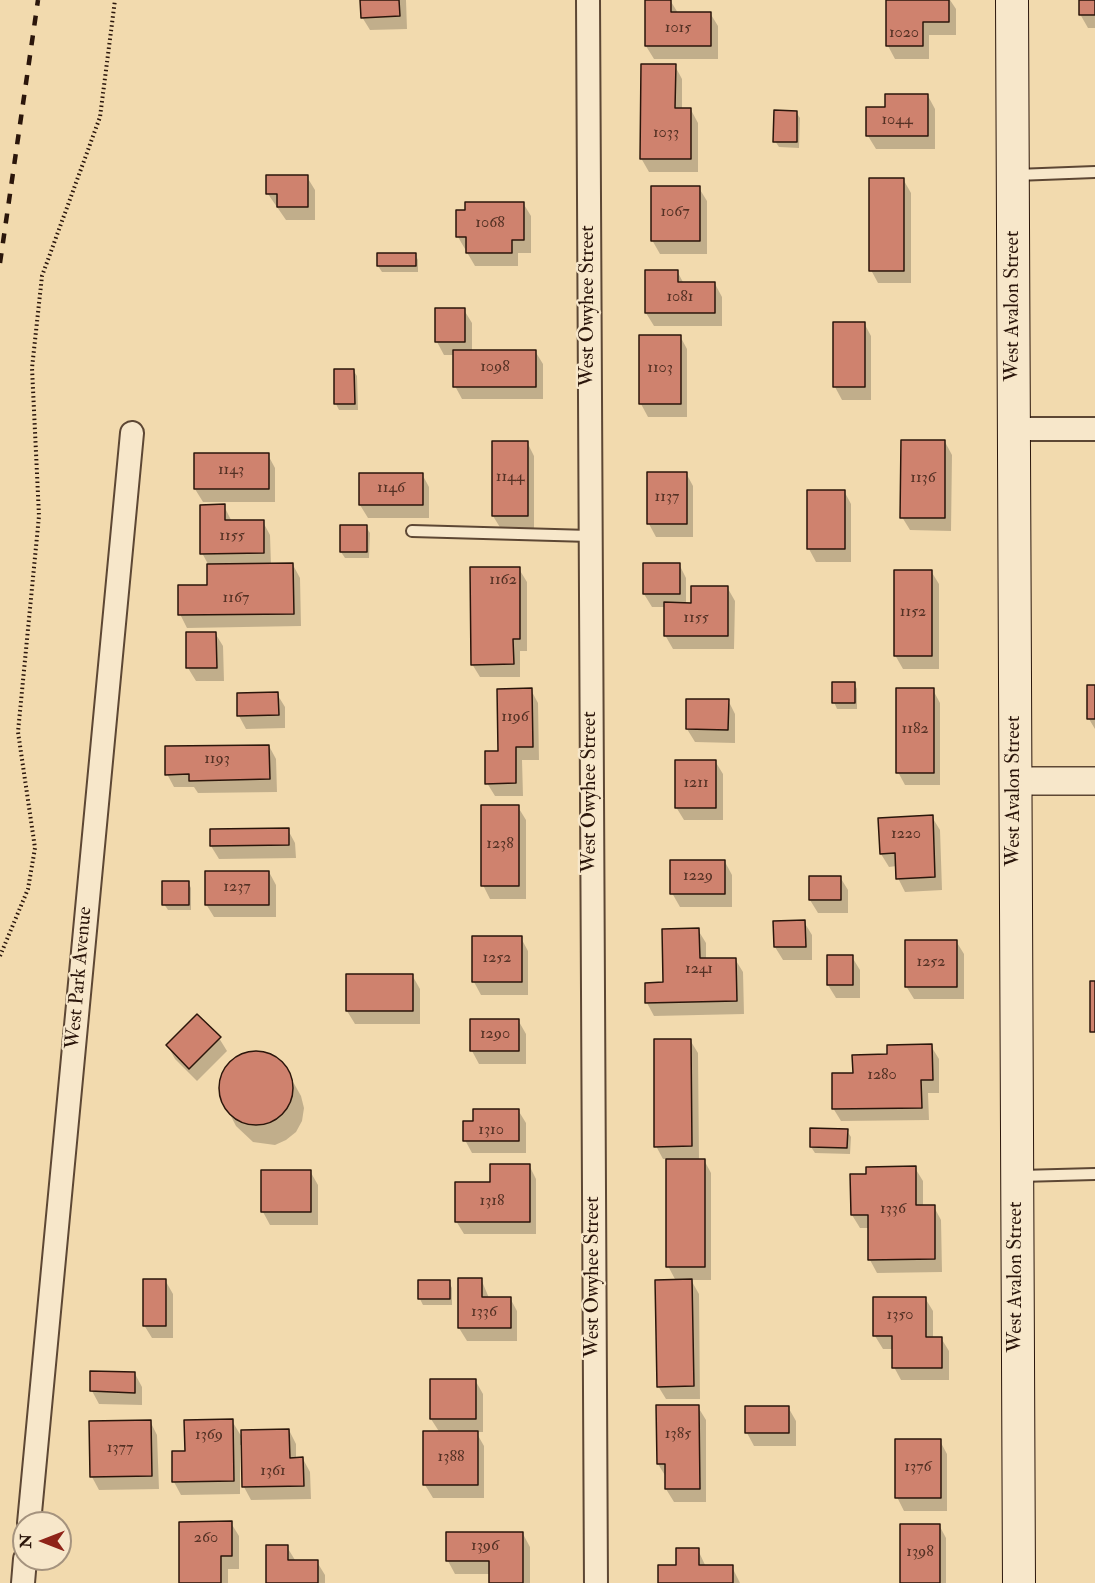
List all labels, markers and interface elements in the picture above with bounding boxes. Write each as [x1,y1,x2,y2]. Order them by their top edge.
house number: 1015 [665,19,691,39]
house number: 1020 [889,24,919,44]
house number: 1044 [881,111,913,131]
house number: 1033 [653,124,679,144]
house number: 1067 [660,203,690,223]
house number: 1068 [475,214,505,234]
street label: West Owyhee Street [577,225,601,387]
street label: West Avalon Street [1002,231,1026,381]
house number: 1081 [666,288,694,308]
house number: 1098 [480,358,510,378]
house number: 1103 [647,359,673,379]
house number: 1143 [218,461,244,481]
house number: 1144 [496,468,524,488]
house number: 1136 [910,469,936,489]
house number: 1146 [377,479,405,499]
house number: 1137 [655,488,679,508]
house number: 1155 [219,527,245,547]
house number: 1162 [489,571,517,591]
house number: 1167 [223,589,249,609]
house number: 1152 [900,603,926,623]
house number: 1155 [683,609,709,629]
house number: 1196 [501,708,529,728]
street label: West Owyhee Street [579,711,603,873]
street label: West Avalon Street [1003,716,1027,866]
house number: 1182 [901,720,929,740]
house number: 1193 [204,750,230,770]
house number: 1211 [683,774,709,794]
house number: 1220 [891,825,921,845]
house number: 1238 [486,835,514,855]
house number: 1229 [683,867,713,887]
house number: 1237 [223,878,251,898]
street label: West Park Avenue [62,906,98,1050]
house number: 1252 [483,949,511,969]
house number: 1252 [917,953,945,973]
house number: 1241 [685,960,713,980]
house number: 1290 [480,1025,510,1045]
house number: 1280 [867,1066,897,1086]
house number: 1310 [478,1121,504,1141]
house number: 1318 [479,1192,505,1212]
street label: West Owyhee Street [582,1196,606,1358]
house number: 1336 [880,1200,906,1220]
street label: West Avalon Street [1005,1202,1029,1352]
house number: 1336 [471,1303,497,1323]
house number: 1350 [887,1306,913,1326]
house number: 1385 [665,1425,691,1445]
house number: 1369 [195,1426,223,1446]
house number: 1377 [107,1439,133,1459]
house number: 1388 [438,1448,464,1468]
house number: 1376 [904,1458,932,1478]
house number: 1361 [260,1462,286,1482]
north arrow [12,1511,72,1571]
house number: 260 [194,1529,218,1549]
text: N [16,1534,36,1548]
house number: 1396 [471,1537,499,1557]
house number: 1398 [906,1543,934,1563]

